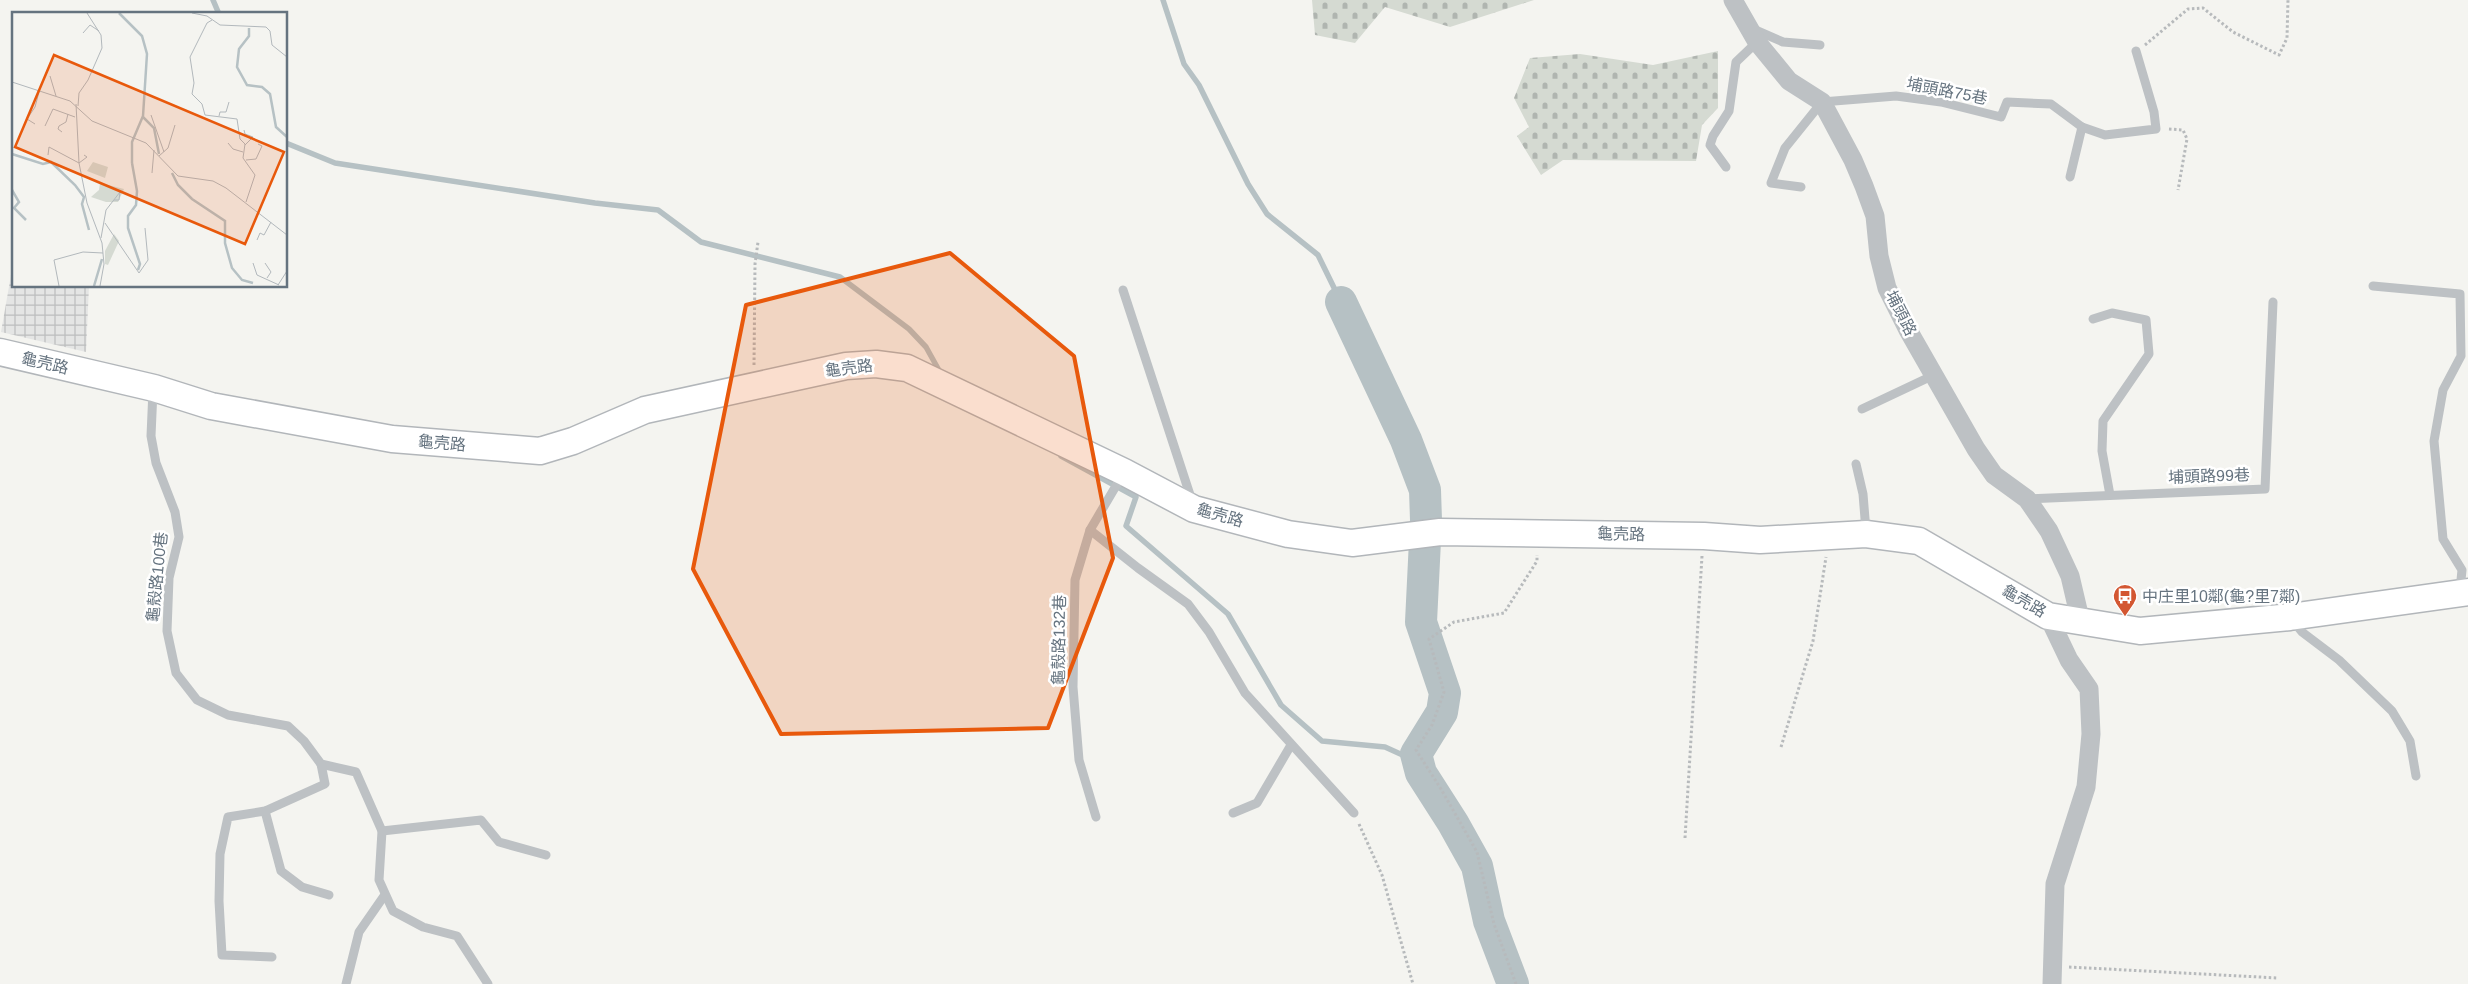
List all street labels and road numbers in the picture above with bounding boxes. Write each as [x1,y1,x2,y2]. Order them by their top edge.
street label: 埔頭路75巷 [1905,75,1989,107]
street label: 埔頭路 [1883,288,1919,338]
street label: 龜壳路 [20,349,70,377]
street label: 龜壳路 [824,357,874,379]
street label: 龜壳路 [417,432,467,454]
street label: 埔頭路99巷 [2168,466,2250,486]
street label: 龜壳路 [1195,500,1245,530]
street label: 龜壳路 [1597,525,1645,543]
street label: 龜殼路100巷 [144,531,170,623]
street label: 龜壳路 [1999,582,2049,620]
street label: 龜殼路132巷 [1050,595,1068,685]

